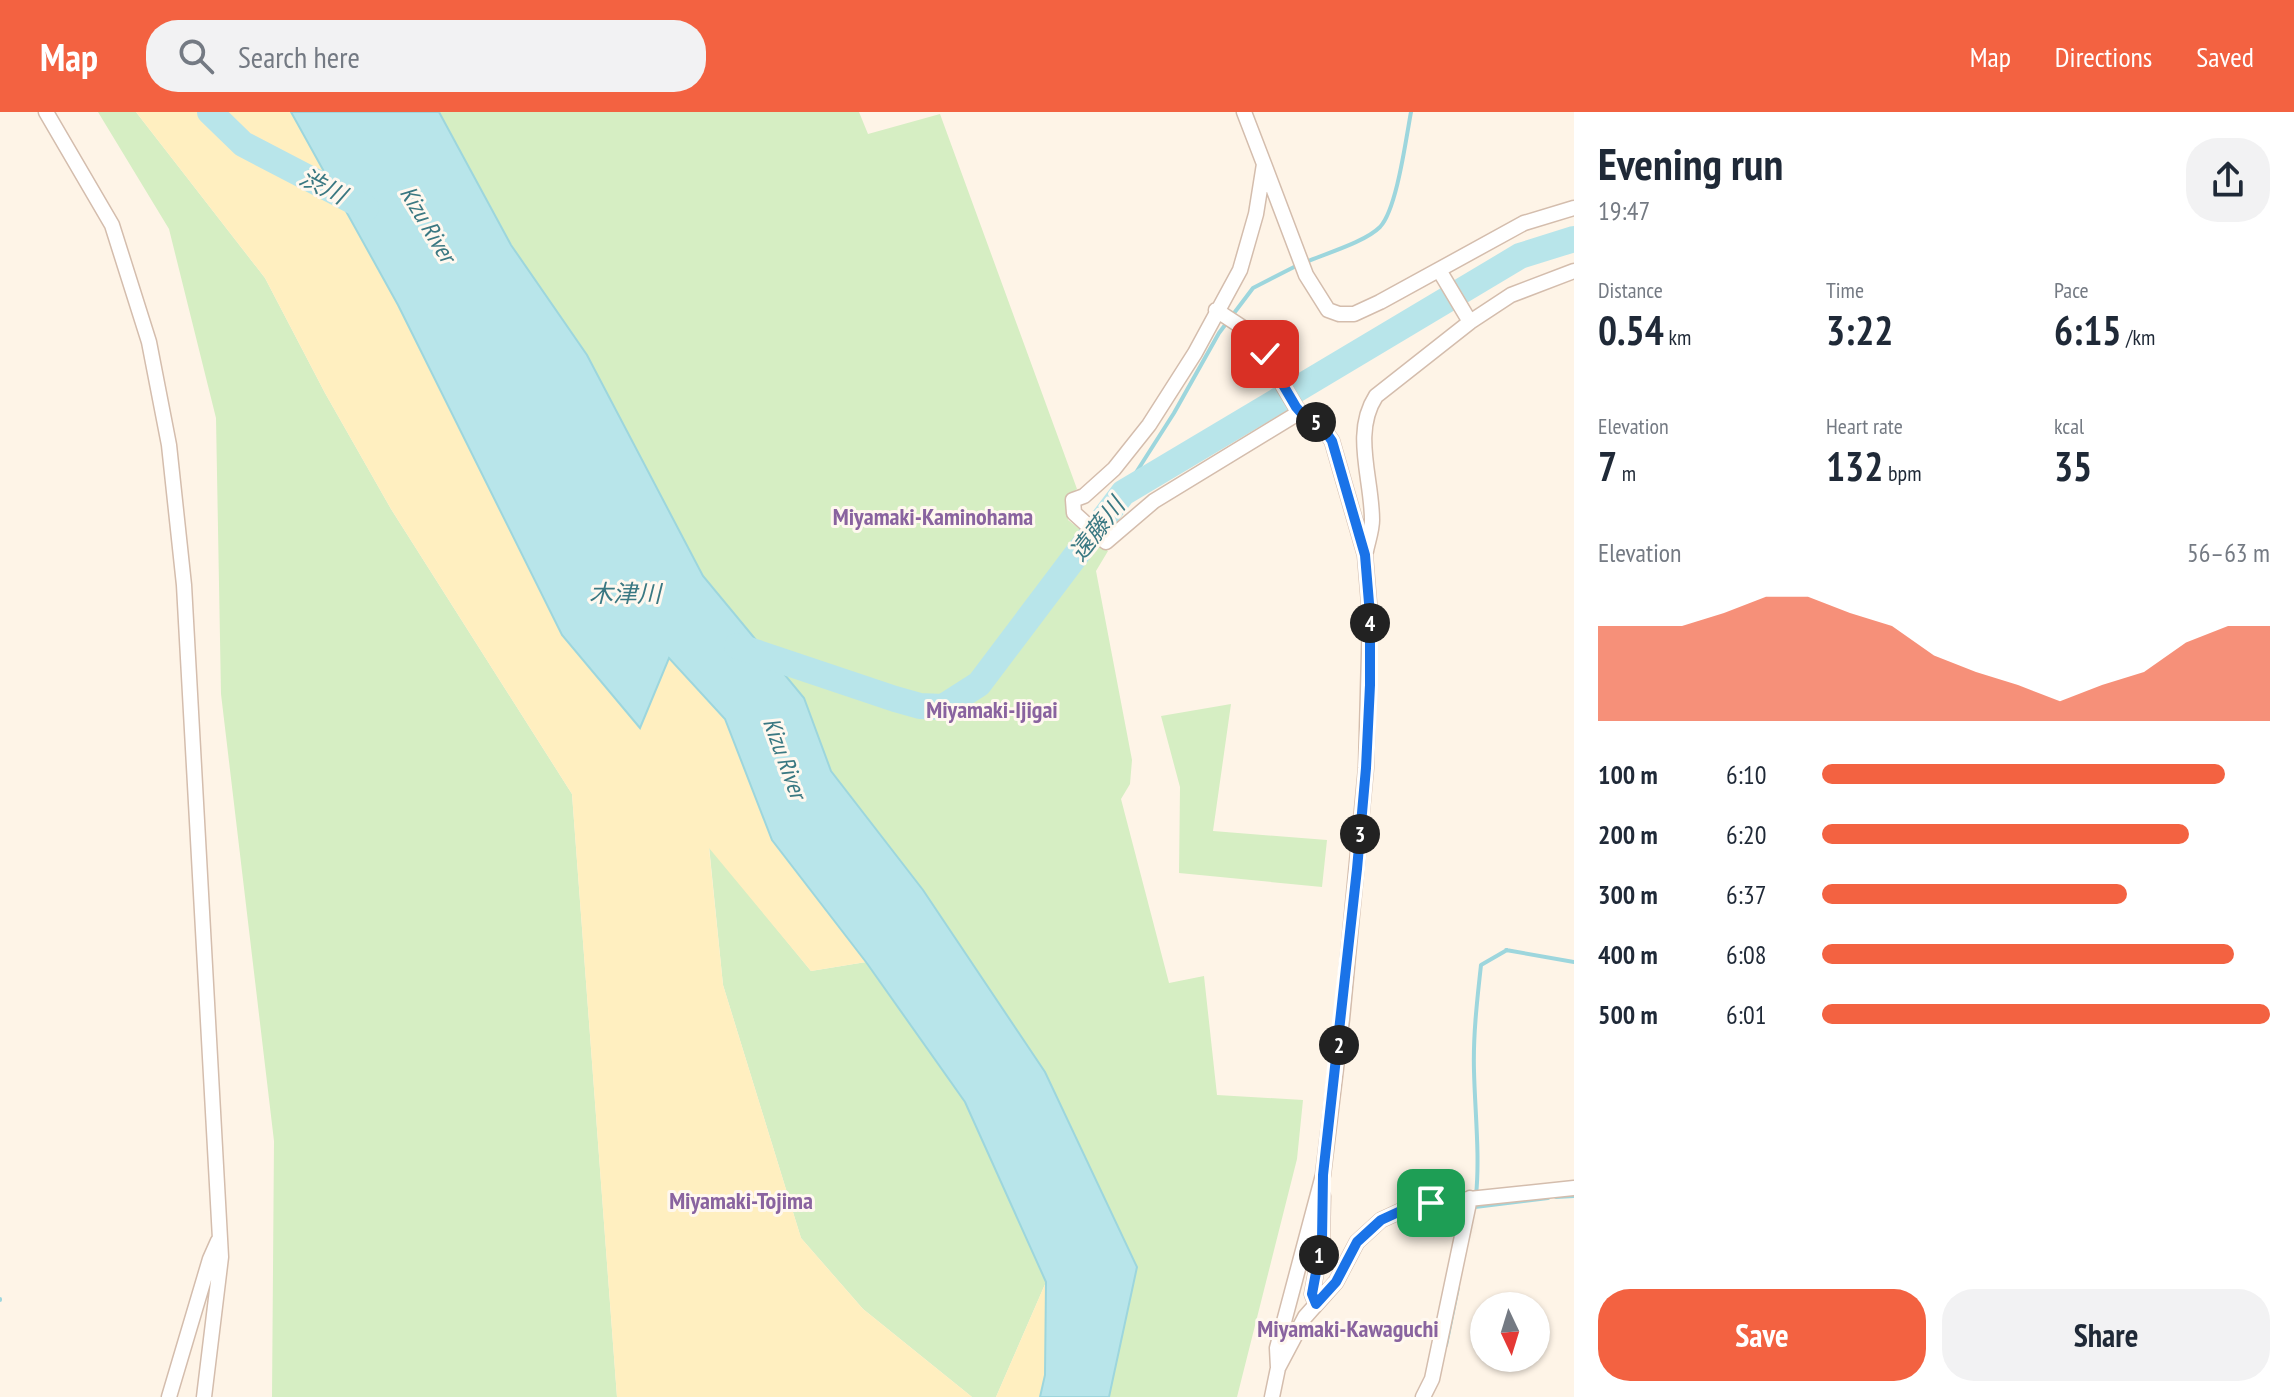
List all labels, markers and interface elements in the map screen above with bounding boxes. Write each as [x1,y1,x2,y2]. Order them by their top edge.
search box [146,20,706,92]
text: Map [40,32,98,81]
icon: search [174,34,218,78]
text: Search here [238,37,360,76]
text: Map [1970,38,2011,75]
text: Directions [2055,38,2152,75]
text: Saved [2196,38,2254,75]
text: Evening run [1598,135,1783,192]
button: share [2186,138,2270,222]
water label: 渋川 [295,161,354,212]
water label: Kizu River [393,180,465,271]
text: 19:47 [1598,194,1650,227]
text: Distance [1598,276,1663,304]
text: Time [1826,276,1864,304]
text: Pace [2054,276,2089,304]
text: 0.54 [1598,304,1664,356]
text: 3:22 [1826,304,1893,356]
text: 6:15 [2054,304,2121,356]
pin [1231,320,1299,388]
text: km [1664,323,1691,351]
text: /km [2121,323,2155,351]
icon: check [1243,332,1287,376]
pin: 5 [1296,402,1336,442]
text: 5 [1311,408,1321,436]
text: Elevation [1598,412,1669,440]
text: Heart rate [1826,412,1903,440]
text: kcal [2054,412,2084,440]
text: 7 [1598,440,1617,492]
text: 132 [1826,440,1883,492]
text: 35 [2054,440,2092,492]
text: m [1617,459,1636,487]
text: bpm [1883,459,1921,487]
water label: 遠藤川 [1063,489,1133,567]
district label: Miyamaki-Kaminohama [833,501,1033,532]
text: Elevation [1598,536,1681,569]
text: 56–63 m [2187,536,2270,569]
water label: 木津川 [589,578,664,609]
pin: 4 [1350,603,1390,643]
text: 4 [1365,609,1375,637]
district label: Miyamaki-Ijigai [926,694,1058,725]
water label: Kizu River [756,713,815,806]
text: 100 m [1598,758,1658,791]
text: 6:10 [1726,758,1766,791]
pin: 3 [1340,814,1380,854]
text: 200 m [1598,818,1658,851]
text: 6:20 [1726,818,1766,851]
text: 3 [1355,820,1365,848]
text: 300 m [1598,878,1658,911]
text: 6:37 [1726,878,1766,911]
text: 400 m [1598,938,1658,971]
text: 6:08 [1726,938,1766,971]
text: 500 m [1598,998,1658,1031]
text: 6:01 [1726,998,1766,1031]
pin: 2 [1319,1025,1359,1065]
text: 2 [1334,1031,1344,1059]
pin [1397,1169,1465,1237]
icon: arrive [1409,1181,1453,1225]
district label: Miyamaki-Tojima [669,1185,813,1216]
pin: 1 [1299,1235,1339,1275]
text: 1 [1314,1241,1324,1269]
button: Save [1598,1289,1926,1381]
button: Share [1942,1289,2270,1381]
north arrow [1470,1292,1550,1372]
map controls [1470,1292,1550,1372]
district label: Miyamaki-Kawaguchi [1257,1313,1439,1344]

